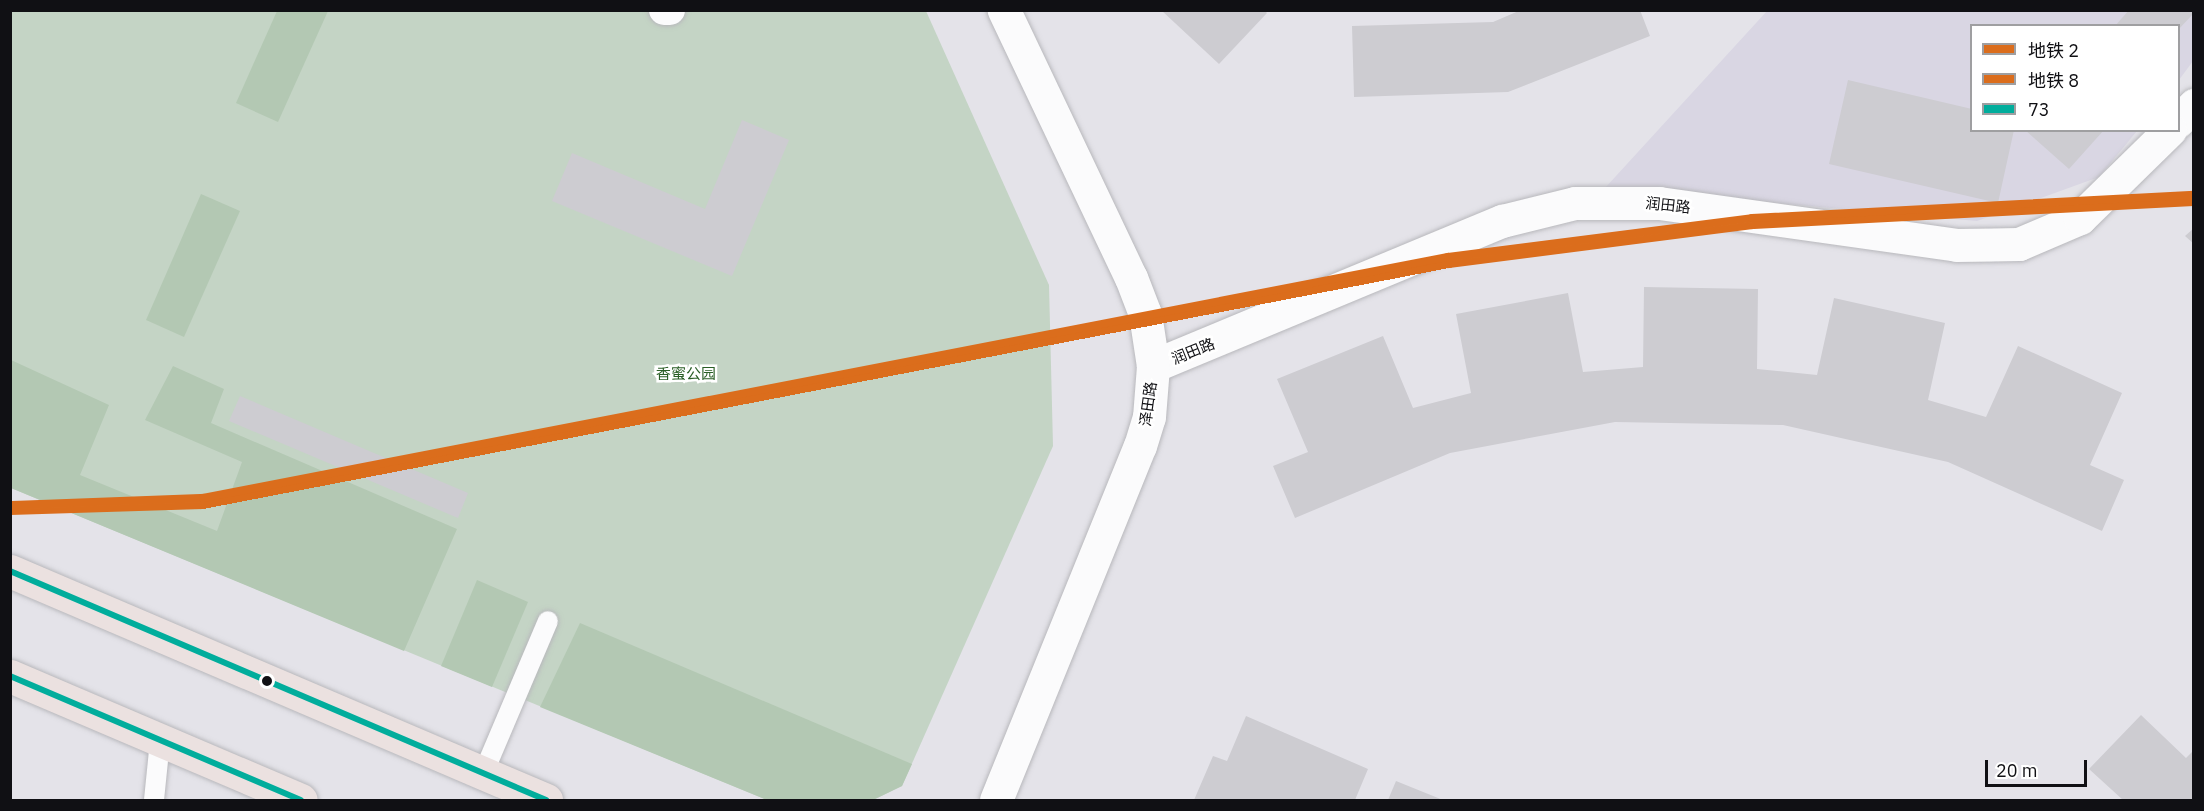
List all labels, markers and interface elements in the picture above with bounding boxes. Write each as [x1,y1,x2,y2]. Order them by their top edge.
legend [1970,24,2180,132]
text: 地铁 2 [2028,39,2079,62]
text: 地铁 8 [2028,69,2079,92]
text: 73 [2028,98,2050,121]
street label: 润田路 [1645,194,1691,216]
street label: 润田路 [1169,334,1217,368]
park label: 香蜜公园 [656,365,716,383]
street label: 泽田路 [1136,380,1160,428]
unlabelled marker [261,675,273,687]
scale bar [1988,748,2090,786]
text: 20 m [1996,759,2038,782]

